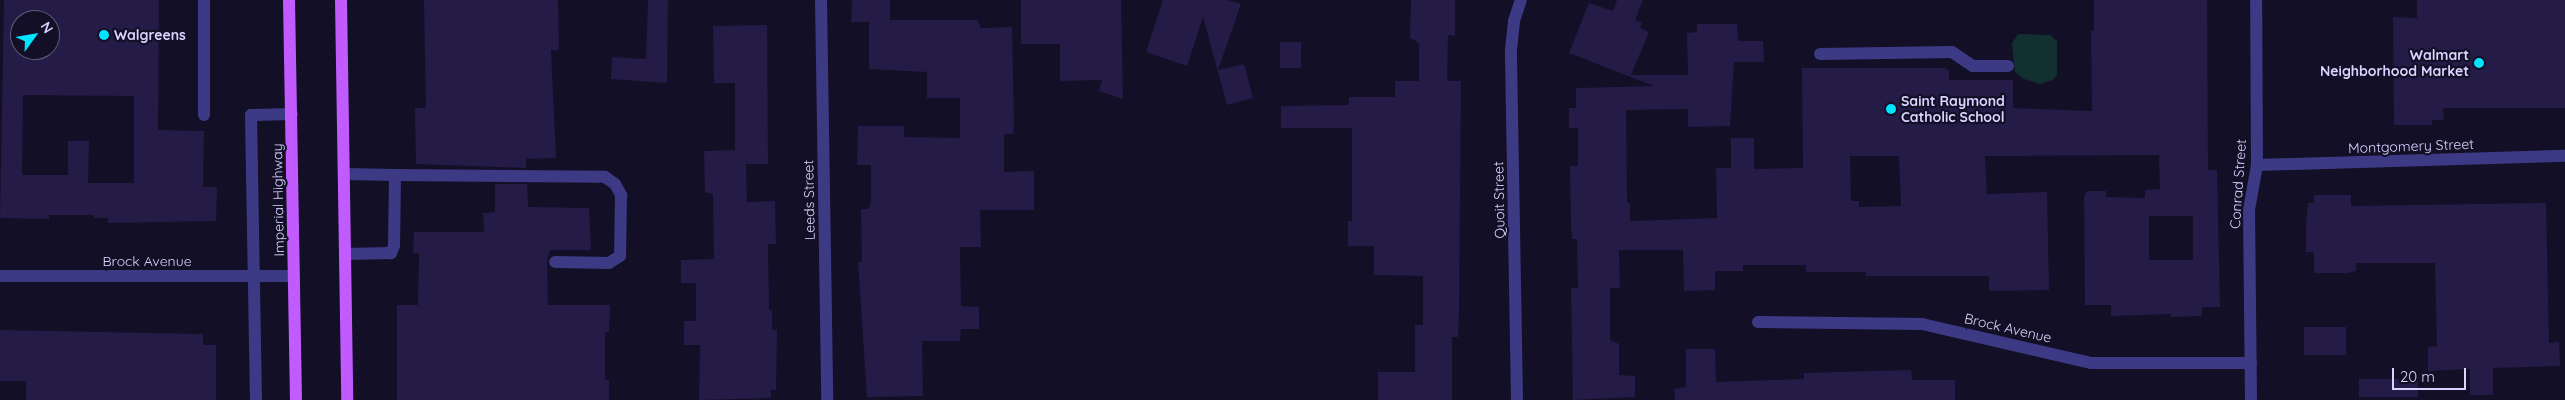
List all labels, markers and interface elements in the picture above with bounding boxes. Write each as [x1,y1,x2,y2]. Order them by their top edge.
north arrow [10,10,60,60]
text: N [37,18,57,37]
place label: Walgreens [114,27,186,43]
marker: Walgreens [98,29,110,41]
place label: Walmart Neighborhood Market [2320,47,2469,80]
marker: Walmart Neighborhood Market [2473,57,2485,69]
place label: Saint Raymond Catholic School [1901,93,2005,125]
marker: Saint Raymond Catholic School [1885,103,1897,115]
street label: Montgomery Street [2348,135,2474,157]
street label: Conrad Street [2226,139,2250,229]
street label: Imperial Highway [269,143,287,257]
street label: Leeds Street [800,160,818,240]
street label: Quoit Street [1490,161,1508,239]
street label: Brock Avenue [102,253,192,269]
street label: Brock Avenue [1963,310,2053,346]
scale bar [2395,358,2469,390]
text: 20 m [2400,367,2435,386]

